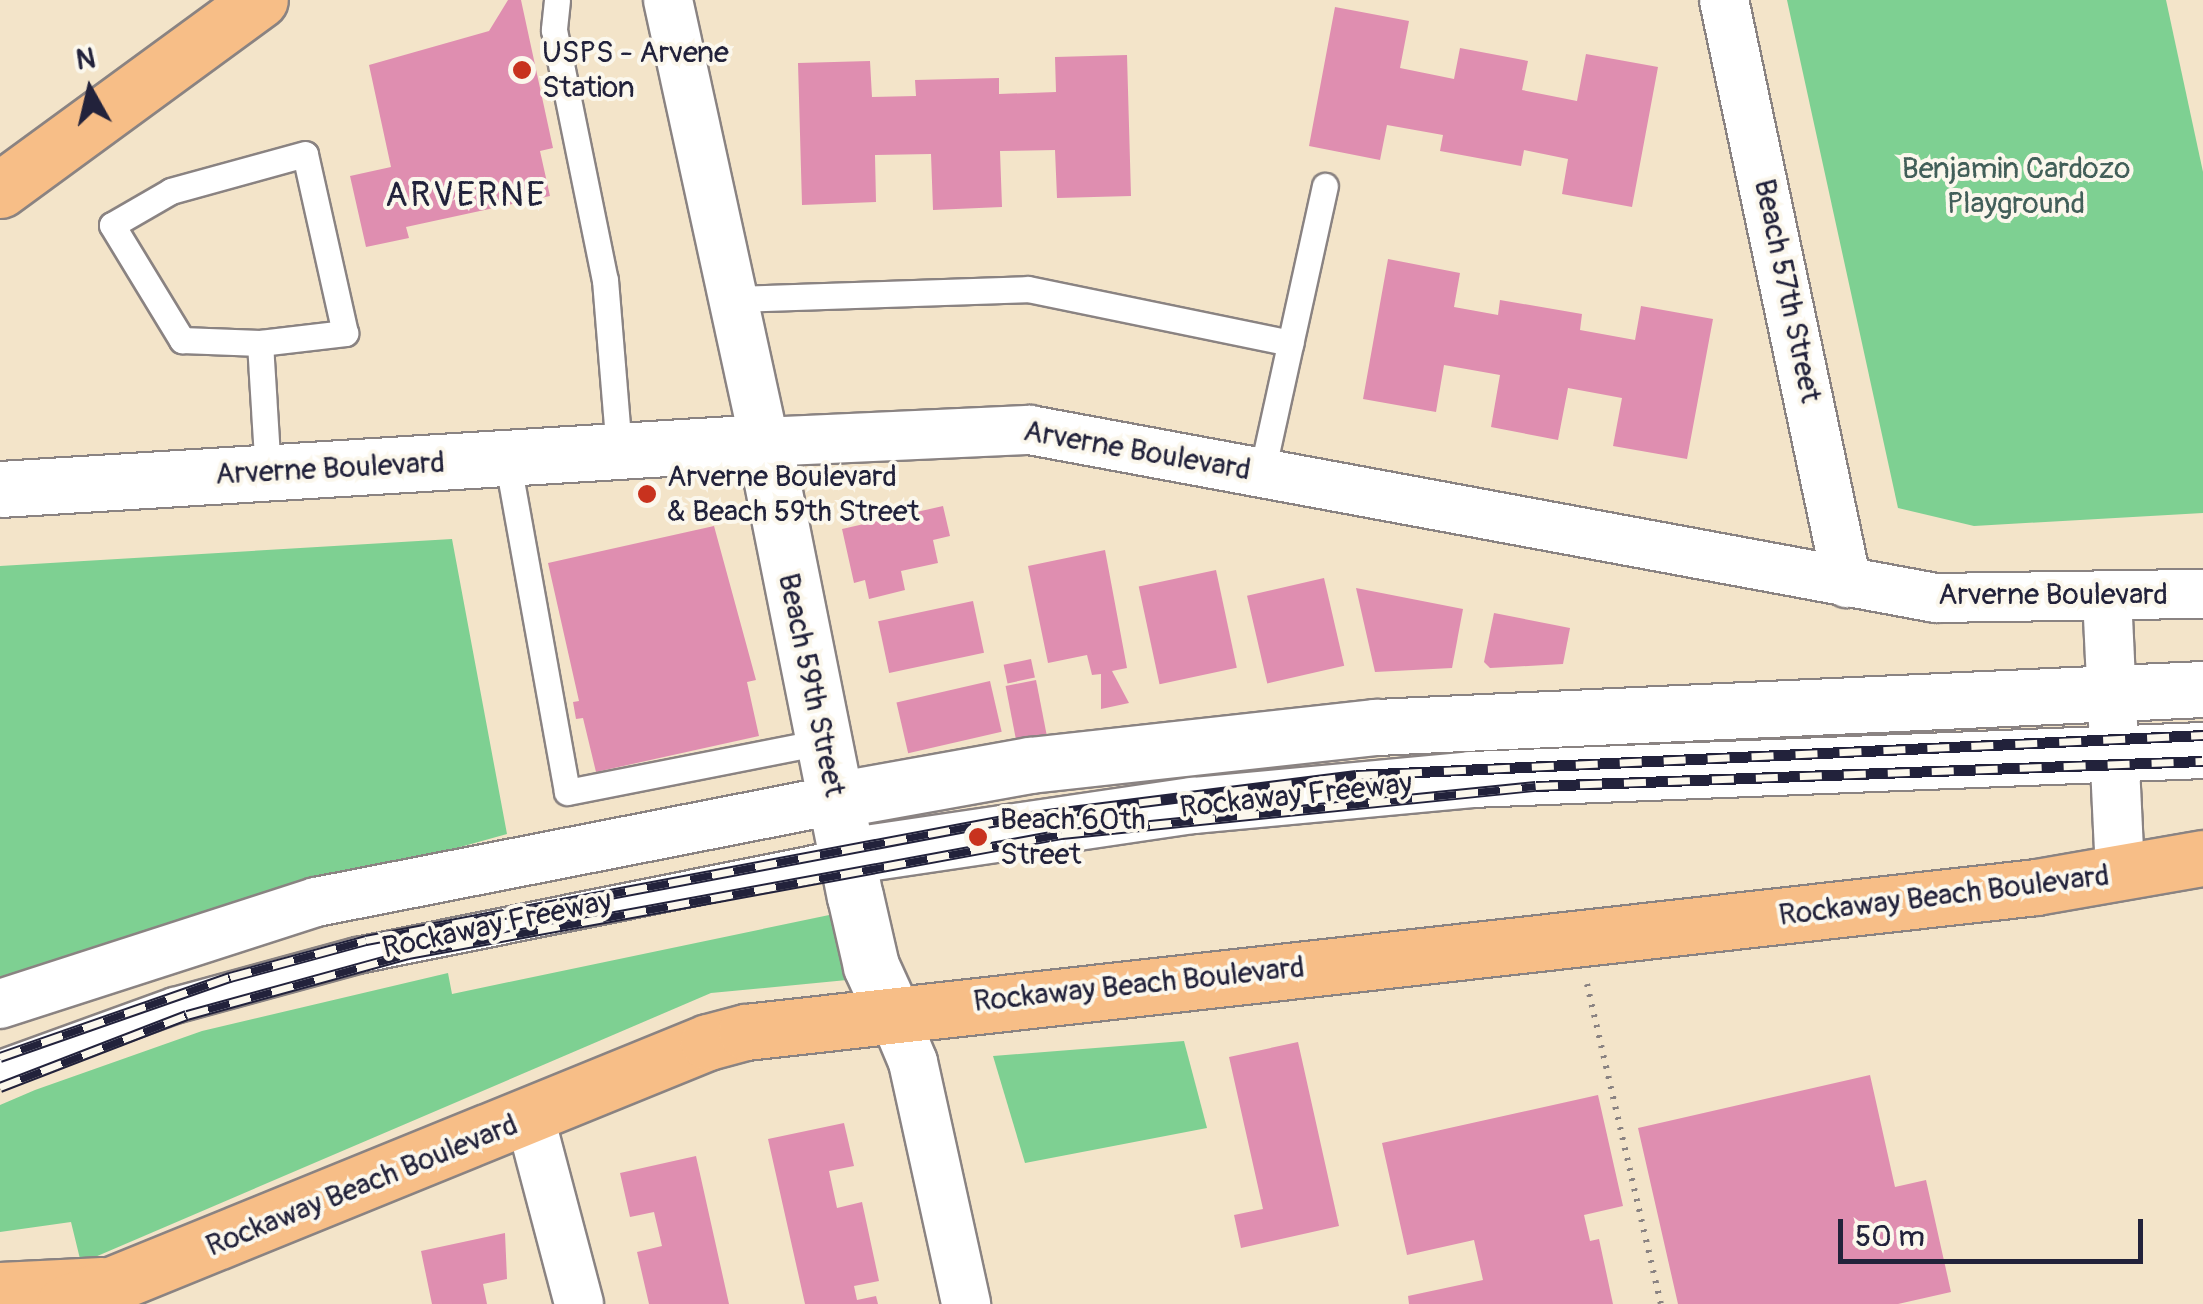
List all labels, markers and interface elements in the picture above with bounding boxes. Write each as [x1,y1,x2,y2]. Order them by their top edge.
place label: USPS - Arvene Station [542,35,729,106]
north arrow [40,40,140,140]
text: N [74,41,98,78]
marker: USPS - Arvene Station [511,59,533,81]
park label: Benjamin Cardozo Playground [1902,151,2130,222]
district label: ARVERNE [385,174,547,216]
street label: Beach 57th Street [1746,176,1828,406]
street label: Arverne Boulevard [1021,413,1253,489]
street label: Arverne Boulevard [214,445,446,493]
place label: Arverne Boulevard & Beach 59th Street [667,459,920,530]
marker: Arverne Boulevard & Beach 59th Street [636,483,658,505]
street label: Beach 59th Street [770,570,852,800]
street label: Arverne Boulevard [1938,577,2168,613]
street label: Rockaway Freeway [1178,766,1414,826]
place label: Beach 60th Street [1000,802,1146,872]
marker: Beach 60th Street [965,824,991,850]
street label: Rockaway Beach Boulevard [1777,858,2111,934]
street label: Rockaway Freeway [379,883,615,967]
street label: Rockaway Beach Boulevard [972,950,1306,1020]
street label: Rockaway Beach Boulevard [201,1107,523,1265]
scale bar [1843,1199,2148,1261]
text: 50 m [1855,1218,1925,1255]

